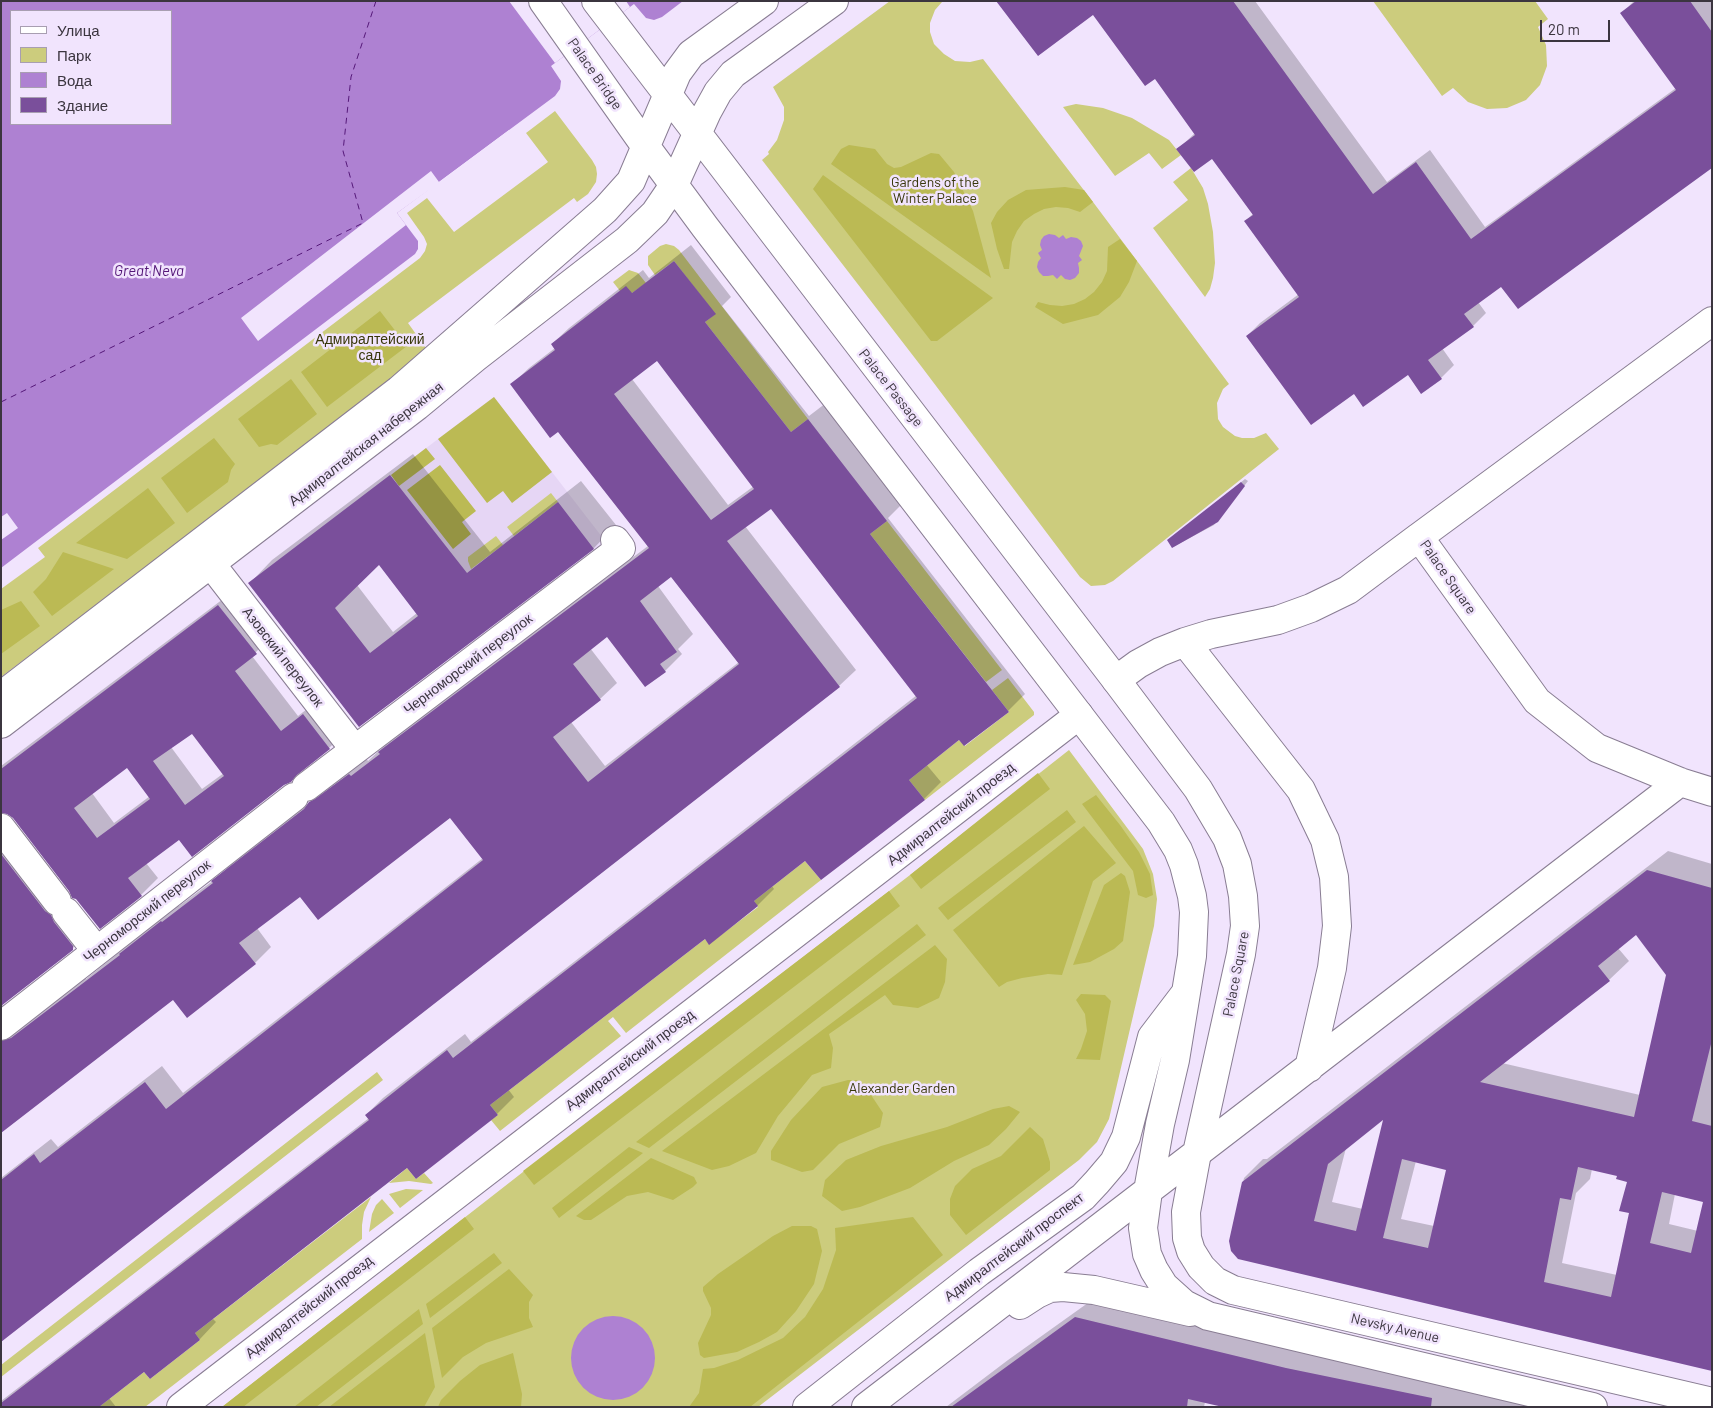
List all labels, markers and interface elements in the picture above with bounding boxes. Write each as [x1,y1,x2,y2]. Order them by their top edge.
legend [10,10,172,125]
scale bar [1543,10,1613,42]
text: 20 m [1548,20,1580,38]
text: Улица [57,21,100,39]
street label: Palace Bridge [564,35,626,113]
text: Парк [57,46,91,64]
text: Вода [57,71,92,89]
text: Здание [57,96,108,114]
park label: Gardens of the Winter Palace [891,174,979,206]
water label: Great Neva [114,262,184,280]
park label: Адмиралтейский сад [315,331,425,364]
street label: Palace Passage [855,346,927,430]
street label: Адмиралтейская набережная [285,379,447,509]
street label: Palace Square [1416,537,1480,617]
street label: Азовский переулок [239,604,327,710]
street label: Черноморский переулок [400,610,536,718]
street label: Адмиралтейский проезд [884,759,1018,869]
street label: Черноморский переулок [80,856,214,966]
street label: Palace Square [1220,930,1252,1018]
street label: Адмиралтейский проезд [562,1006,698,1114]
park label: Alexander Garden [849,1080,955,1096]
street label: Адмиралтейский проспект [941,1189,1087,1305]
street label: Адмиралтейский проезд [242,1252,376,1362]
street label: Nevsky Avenue [1349,1310,1441,1346]

